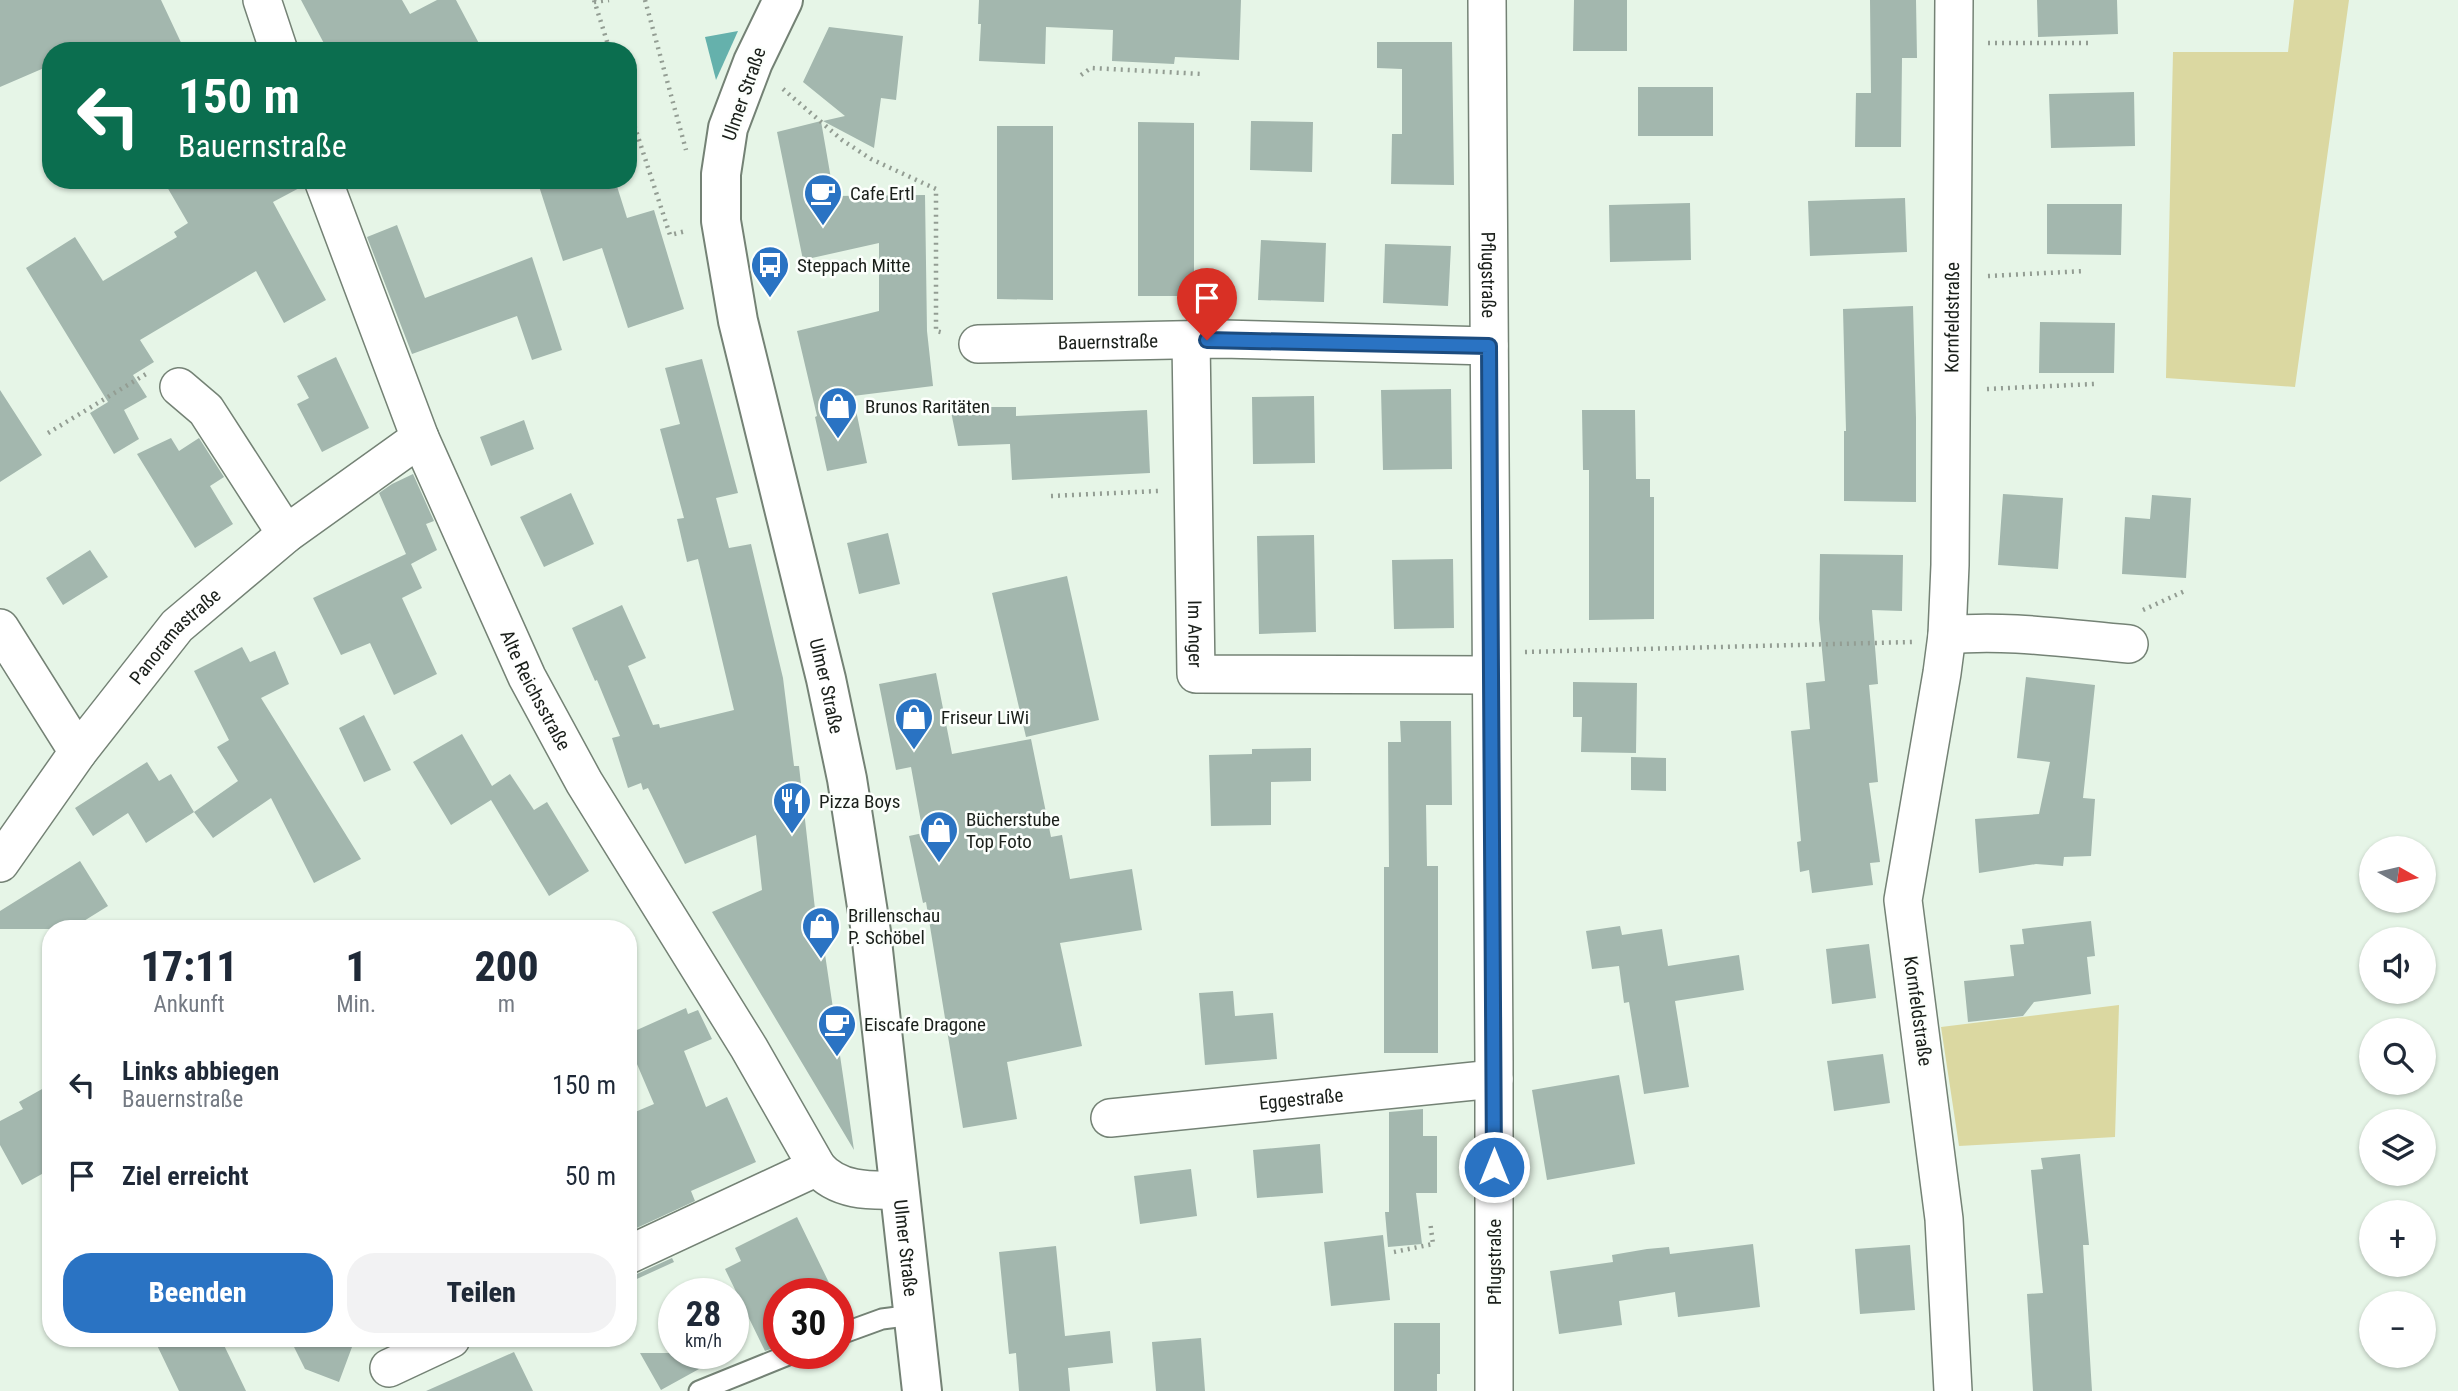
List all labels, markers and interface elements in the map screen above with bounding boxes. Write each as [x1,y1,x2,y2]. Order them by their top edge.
street label: Ulmer Straße [717,44,771,144]
text: 150 m [178,68,300,125]
icon: left [63,70,154,161]
text: Bauernstraße [178,127,347,165]
cafe icon: Cafe Ertl [802,172,844,227]
place label: Cafe Ertl [850,182,915,205]
street label: Pflugstraße [1477,232,1501,318]
bus stop icon: Steppach Mitte [749,244,791,299]
place label: Steppach Mitte [797,254,910,277]
street label: Kornfeldstraße [1940,262,1964,373]
pin [1177,268,1237,340]
icon: arrive [1188,279,1226,317]
street label: Bauernstraße [1058,329,1158,354]
shop icon: Brunos Raritäten [817,385,859,440]
place label: Brunos Raritäten [865,395,990,418]
street label: Panoramastraße [124,583,225,689]
street label: Im Anger [1183,600,1207,668]
street label: Alte Reichsstraße [496,626,576,754]
street label: Ulmer Straße [805,636,849,736]
shop icon: Friseur LiWi [893,696,935,751]
place label: Friseur LiWi [941,706,1029,729]
restaurant icon: Pizza Boys [771,780,813,835]
place label: Pizza Boys [819,790,900,813]
place label: Bücherstube Top Foto [966,808,1060,853]
shop icon: Bücherstube Top Foto [918,809,960,864]
north arrow [2359,836,2436,914]
map controls [2359,836,2436,1368]
place label: Brillenschau P. Schöbel [848,904,940,949]
shop icon: Brillenschau P. Schöbel [800,905,842,960]
button: sound [2359,927,2436,1004]
text: 17:11 [140,942,238,991]
text: 1 [345,942,367,991]
text: 200 [474,942,539,991]
street label: Kornfeldstraße [1899,955,1937,1068]
text: Ankunft [154,991,225,1018]
text: Min. [336,991,376,1018]
text: m [498,991,515,1018]
cafe icon: Eiscafe Dragone [816,1003,858,1058]
place label: Eiscafe Dragone [864,1013,986,1036]
button: search [2359,1018,2436,1095]
text: Links abbiegen [122,1056,279,1086]
icon: left [63,1066,101,1104]
text: 150 m [552,1070,616,1100]
street label: Eggestraße [1258,1083,1344,1114]
text: Bauernstraße [122,1086,243,1113]
button: layers [2359,1109,2436,1186]
position arrow [1457,1130,1531,1204]
icon: arrive [63,1157,101,1195]
text: Ziel erreicht [122,1161,248,1191]
text: 50 m [565,1161,616,1191]
street label: Ulmer Straße [889,1198,923,1298]
button: + [2359,1200,2436,1277]
street label: Pflugstraße [1483,1219,1506,1305]
button: Beenden [63,1253,333,1333]
button: Teilen [347,1253,616,1333]
speed limit sign: 30 [763,1278,854,1369]
button: − [2359,1291,2436,1368]
text: 28 [686,1294,721,1335]
text: km/h [685,1330,722,1351]

